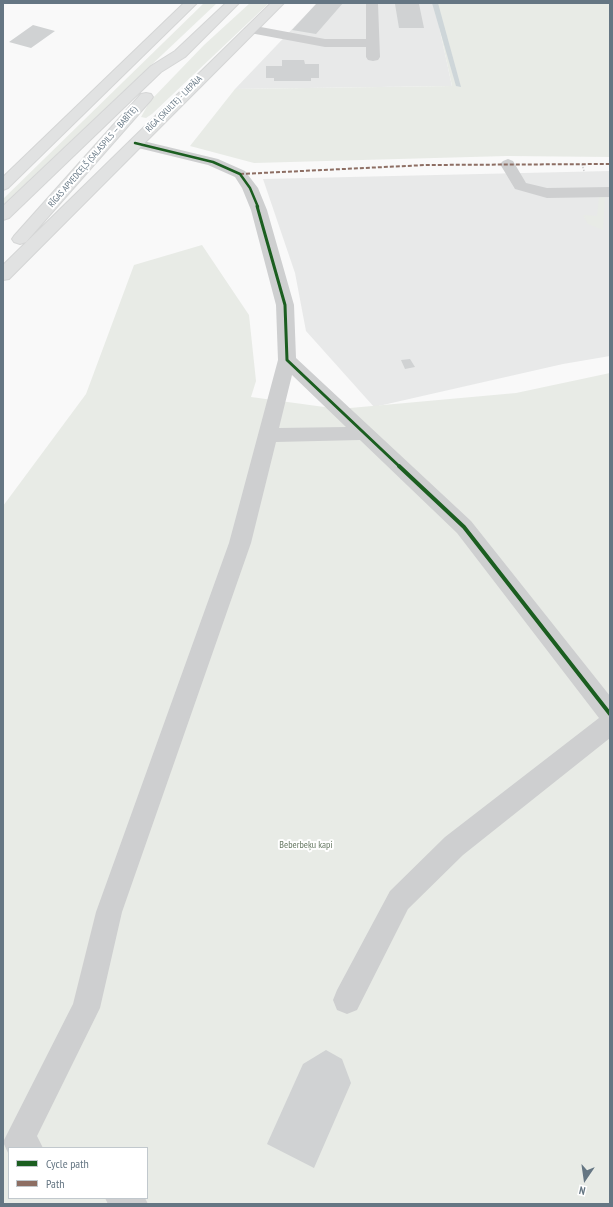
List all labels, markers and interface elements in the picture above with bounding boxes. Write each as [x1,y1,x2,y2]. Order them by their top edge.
street label: RĪGA (SKULTE) - LIEPĀJA [144,74,204,134]
street label: RĪGAS APVEDCEĻŠ (SALASPILS — BABĪTE) [46,104,140,210]
park label: Beberbeķu kapi [279,839,333,851]
legend [8,1147,148,1199]
text: Cycle path [46,1156,89,1171]
north arrow [565,1159,605,1199]
text: Path [46,1176,64,1191]
text: N [578,1183,587,1198]

